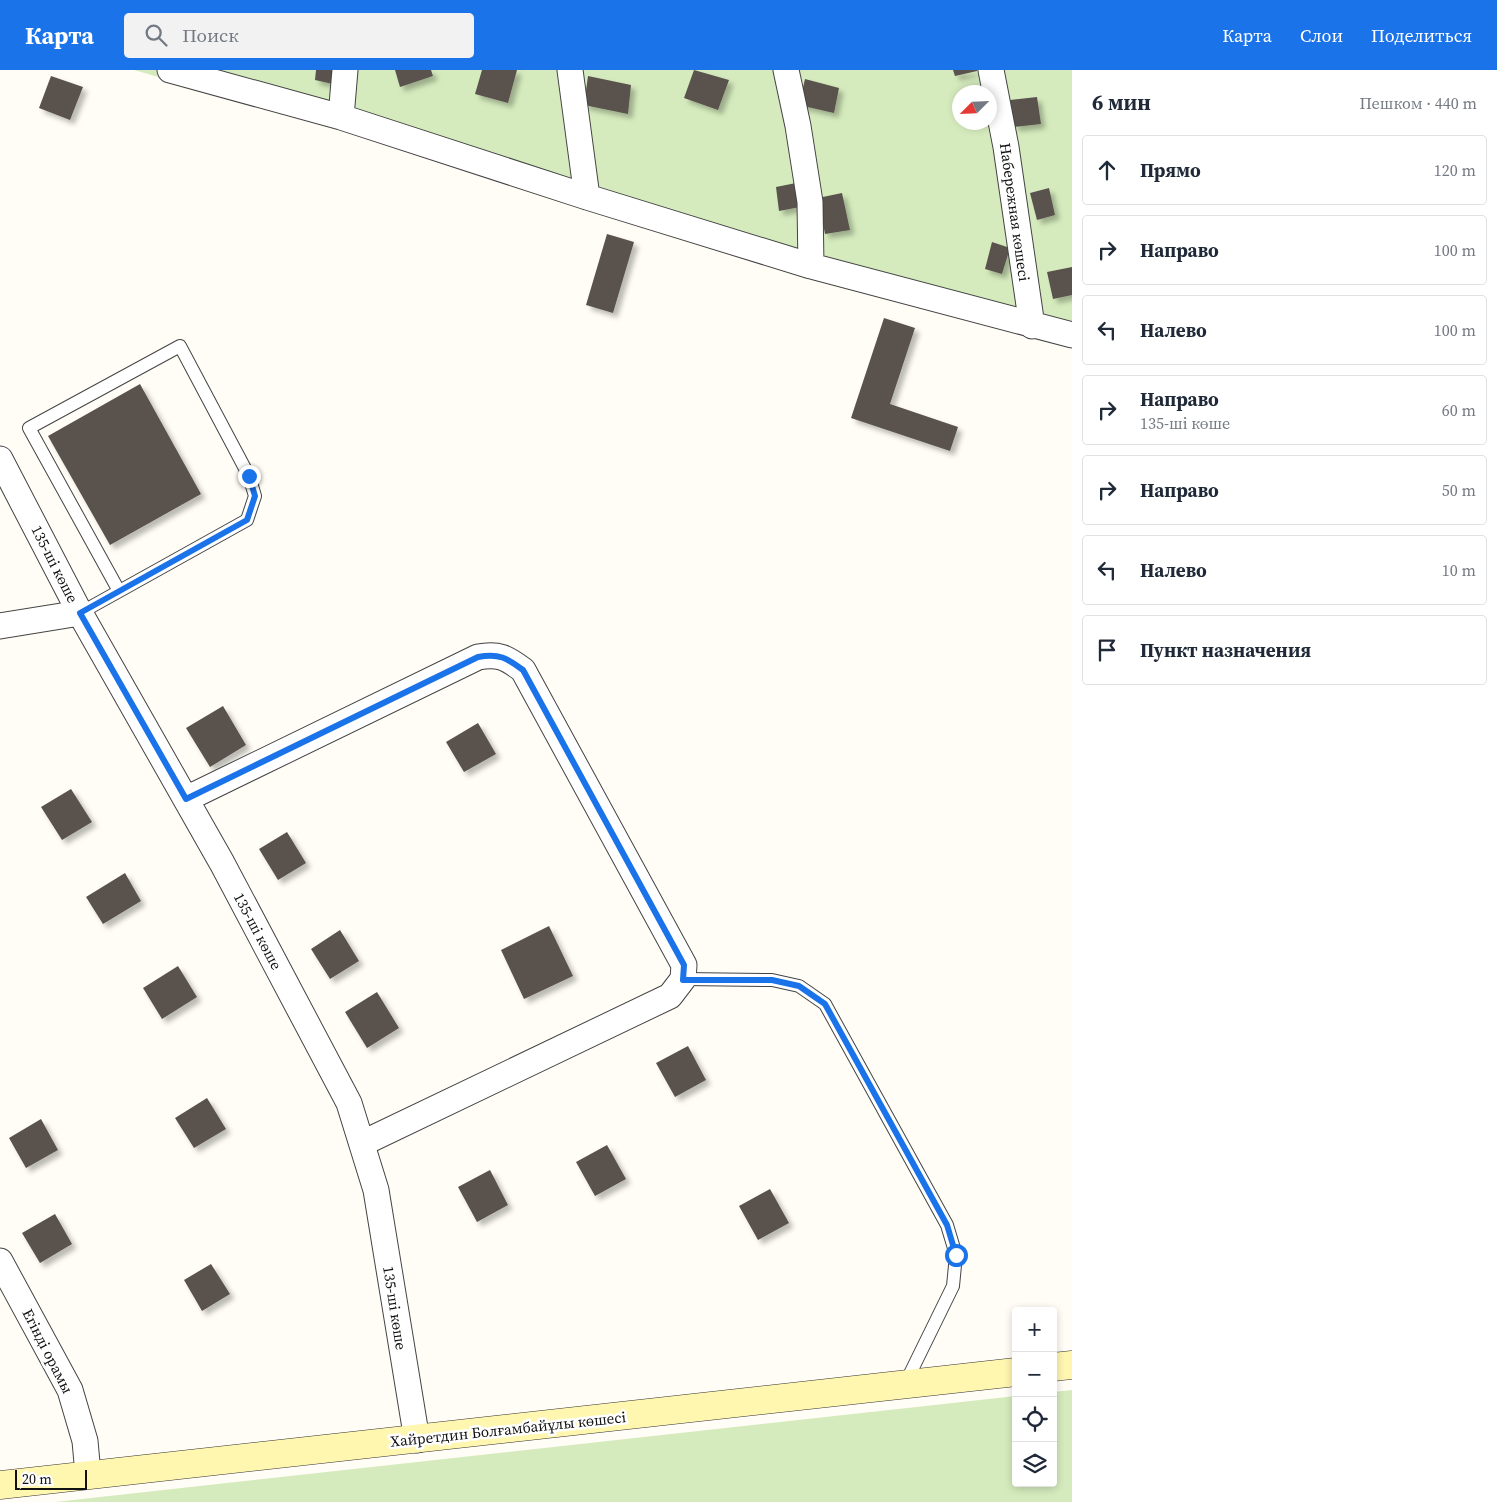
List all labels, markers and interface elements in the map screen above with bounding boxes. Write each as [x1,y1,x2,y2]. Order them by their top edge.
search box [124,13,474,58]
text: Карта [25,19,94,52]
icon: search [142,21,170,49]
text: Поиск [182,22,239,48]
text: Карта [1222,23,1272,48]
text: Слои [1300,23,1343,48]
text: Поделиться [1371,23,1472,48]
north arrow [952,85,997,130]
text: 6 мин [1092,88,1151,117]
text: Пешком · 440 m [1359,92,1477,114]
street label: Набережная көшесі [995,141,1035,283]
icon: ahead [1093,156,1121,184]
text: Прямо [1140,157,1201,183]
text: 120 m [1434,159,1476,181]
icon: right [1093,236,1121,264]
text: Направо [1140,237,1219,263]
text: 100 m [1434,239,1476,261]
icon: left [1093,316,1121,344]
text: Налево [1140,317,1207,343]
text: 100 m [1434,319,1476,341]
text: Направо [1140,386,1219,412]
icon: right [1093,396,1121,424]
text: 60 m [1442,399,1476,421]
text: 135-ші көше [1140,412,1230,434]
route end [238,465,261,488]
icon: right [1093,476,1121,504]
text: Направо [1140,477,1219,503]
text: 50 m [1442,479,1476,501]
street label: 135-ші көше [26,522,84,607]
icon: left [1093,556,1121,584]
text: Налево [1140,557,1207,583]
text: 10 m [1442,559,1476,581]
icon: arrive [1093,636,1121,664]
text: Пункт назначения [1140,637,1311,663]
street label: 135-ші көше [229,889,287,974]
route start [945,1244,968,1267]
street label: 135-ші көше [378,1265,412,1352]
street label: Егінді орамы [18,1305,78,1397]
map controls [1012,1307,1057,1487]
button: + [1012,1307,1057,1352]
button: − [1012,1352,1057,1397]
button: locate [1012,1397,1057,1442]
street label: Хайретдин Болғамбайұлы көшесі [389,1406,627,1452]
button: layers [1012,1442,1057,1487]
scale bar [15,1467,88,1490]
text: 20 m [22,1469,52,1489]

